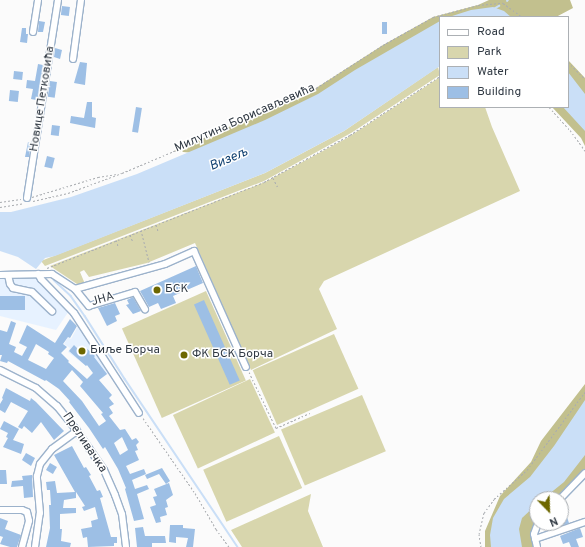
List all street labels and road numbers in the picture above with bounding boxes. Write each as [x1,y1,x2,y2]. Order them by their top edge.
street label: Новице Петковића [28,45,58,153]
street label: Милутина Борисављевића [173,82,317,156]
street label: ЈНА [90,290,116,310]
street label: Преливачка [59,410,109,476]

